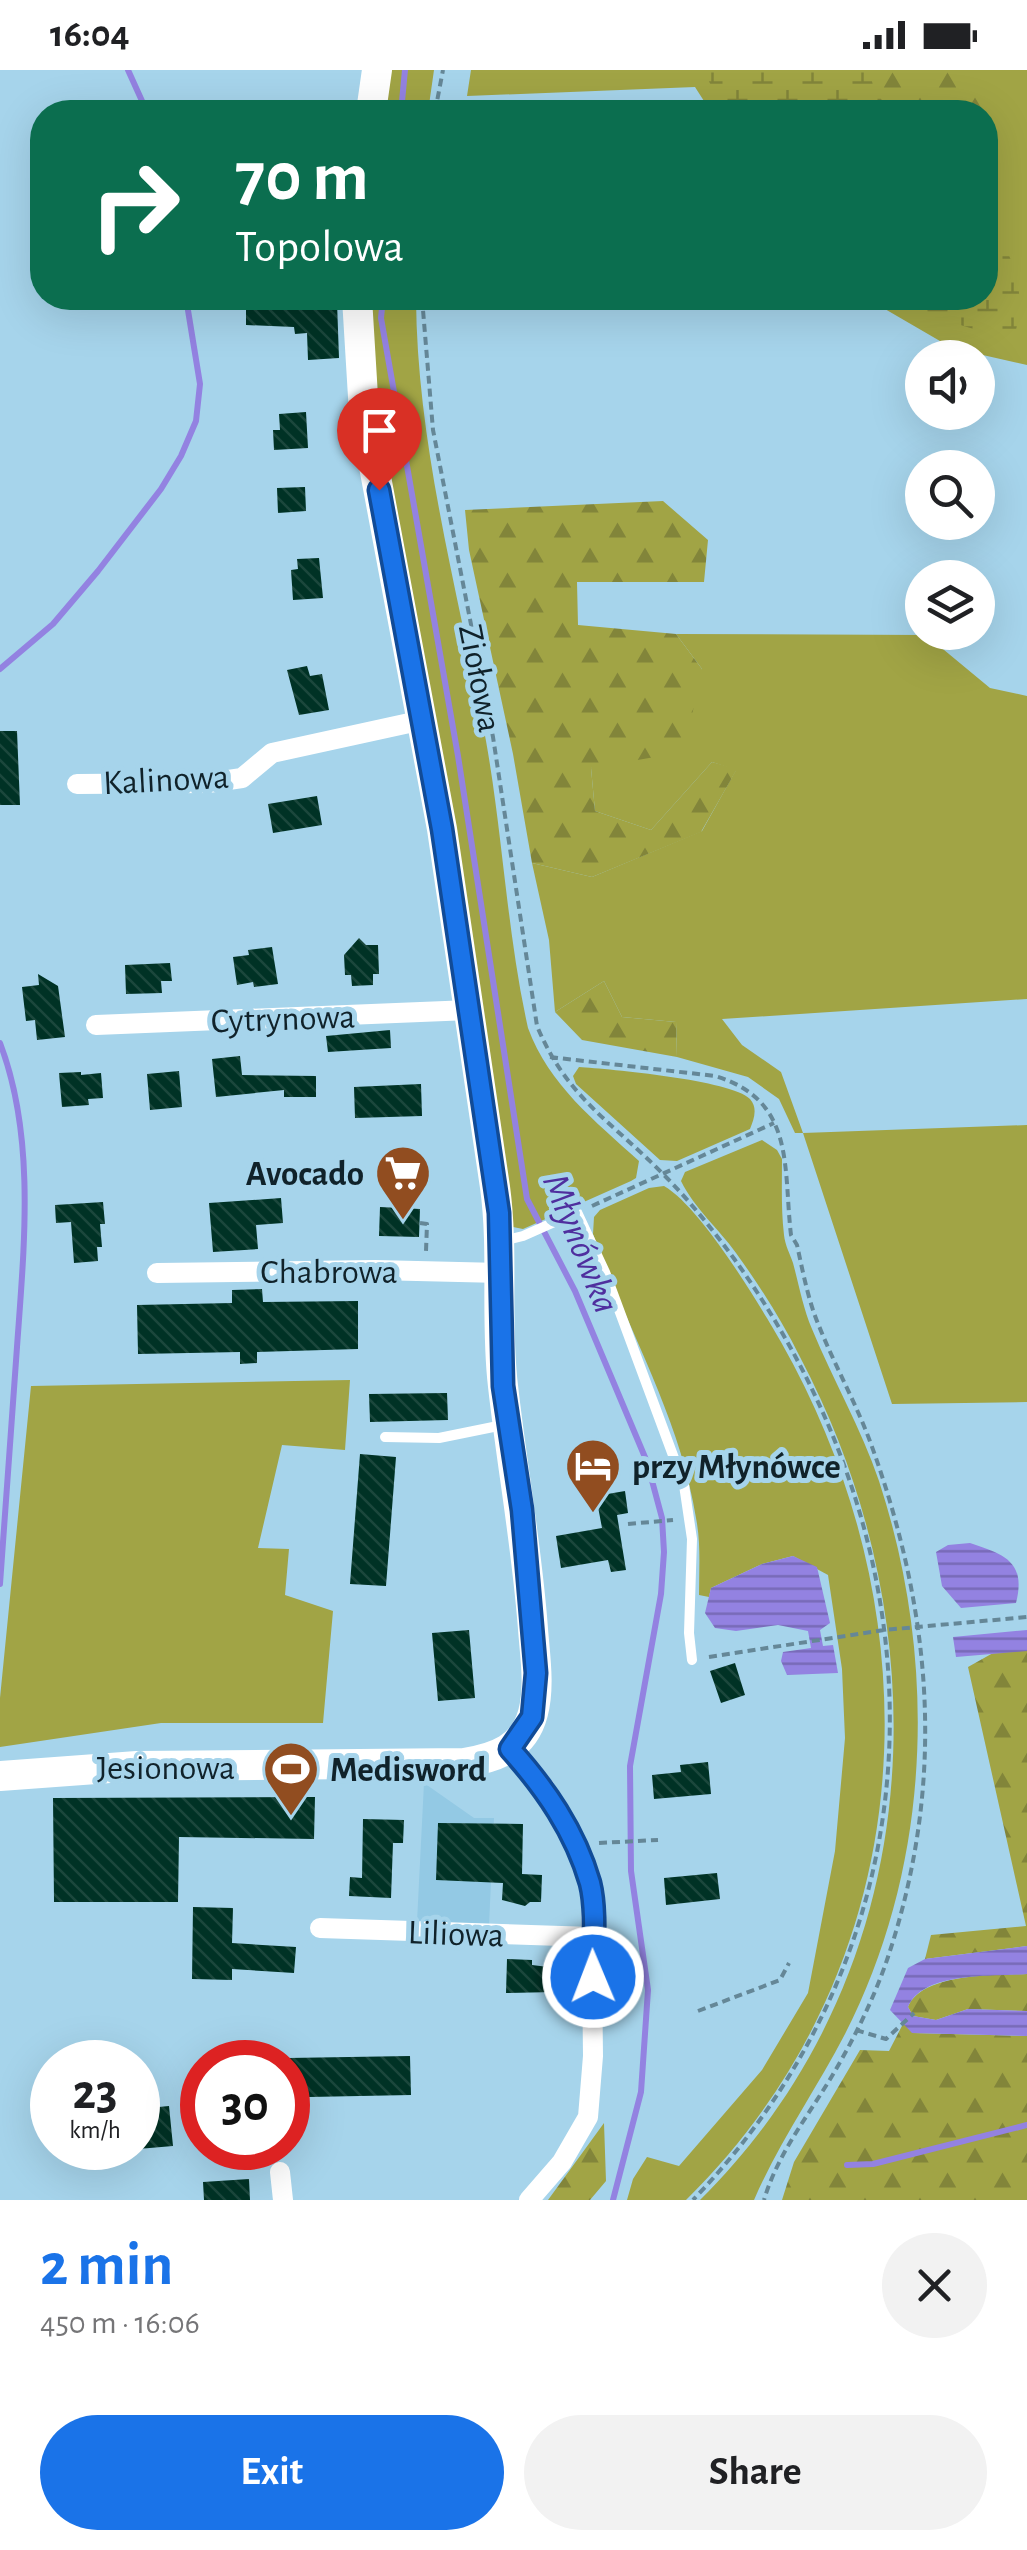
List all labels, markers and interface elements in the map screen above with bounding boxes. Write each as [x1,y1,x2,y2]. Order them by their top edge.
text: 16:04 [50,16,130,54]
icon: right [70,140,200,270]
text: 70 m [235,143,369,213]
text: Topolowa [235,225,404,270]
map controls [905,340,995,650]
button: sound [905,340,995,430]
pin [337,388,422,491]
icon: arrive [352,403,407,458]
button: search [905,450,995,540]
button: layers [905,560,995,650]
street label: Ziołowa [452,621,507,735]
street label: Kalinowa [102,760,230,801]
street label: Cytrynowa [210,999,356,1040]
supermarket icon: Avocado [373,1143,433,1222]
place label: Avocado [246,1157,364,1192]
water label: Młynówka [535,1169,625,1319]
street label: Chabrowa [260,1255,398,1290]
hotel icon: przy Młynówce [563,1436,623,1515]
place label: przy Młynówce [632,1450,841,1485]
sports icon: Medisword [261,1739,321,1818]
street label: Jesionowa [97,1751,235,1786]
place label: Medisword [330,1753,487,1788]
street label: Liliowa [407,1915,505,1954]
position arrow [541,1925,645,2029]
speed limit sign: 30 [180,2040,310,2170]
text: 23 [72,2068,118,2118]
text: km/h [69,2118,121,2143]
button: close [882,2233,987,2338]
text: 2 min [40,2236,173,2296]
text: 450 m · 16:06 [40,2307,200,2339]
button: Exit [40,2415,504,2530]
button: Share [524,2415,987,2530]

